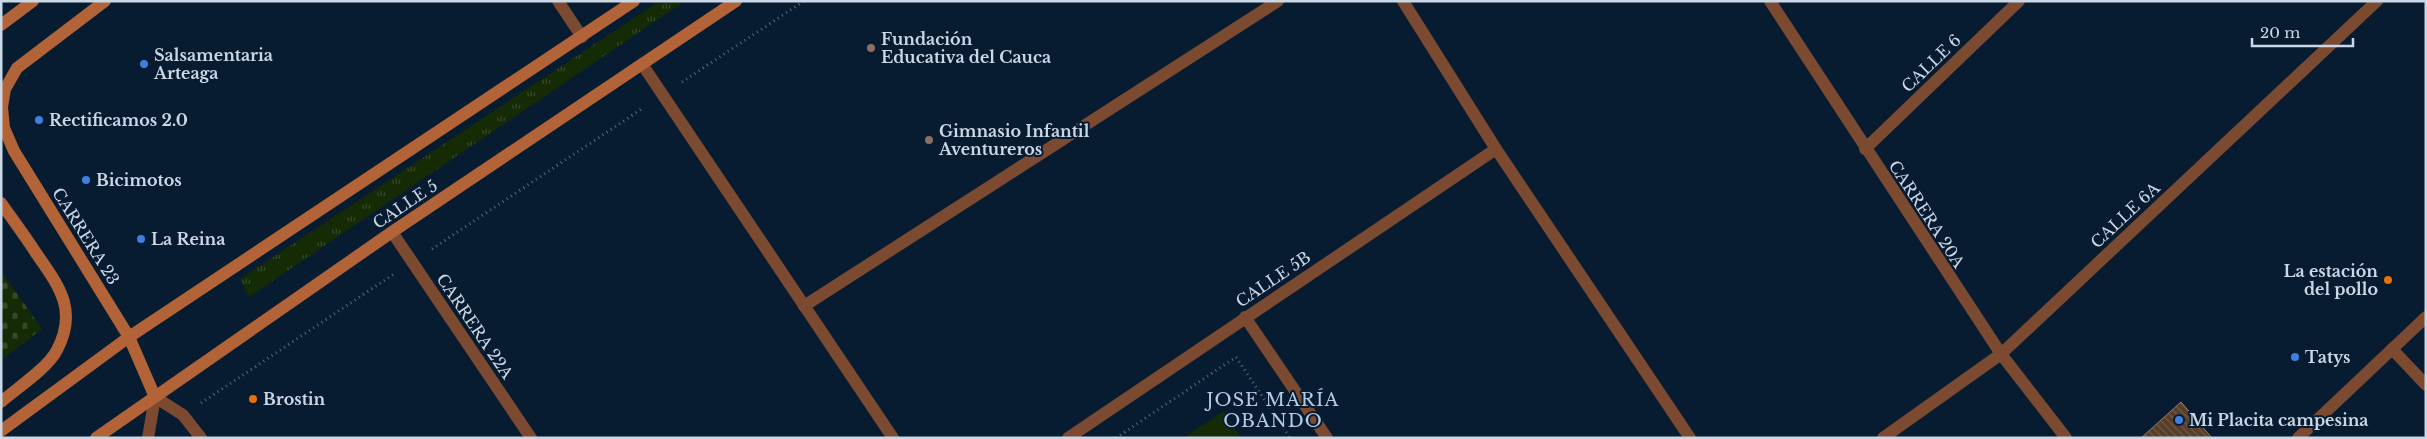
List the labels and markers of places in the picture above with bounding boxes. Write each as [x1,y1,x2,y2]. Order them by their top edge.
place label: Fundación Educativa del Cauca [881,29,1051,67]
marker: Fundación Educativa del Cauca [865,42,877,54]
place label: Salsamentaria Arteaga [153,45,273,83]
marker: Salsamentaria Arteaga [138,58,150,70]
place label: Rectificamos 2.0 [49,110,188,130]
marker: Rectificamos 2.0 [33,114,45,126]
place label: Gimnasio Infantil Aventureros [938,121,1090,159]
marker: Gimnasio Infantil Aventureros [923,134,935,146]
place label: Bicimotos [96,170,182,190]
marker: Bicimotos [80,174,92,186]
place label: La Reina [151,229,225,249]
marker: La Reina [135,233,147,245]
place label: La estación del pollo [2283,261,2378,299]
marker: La estación del pollo [2382,274,2394,286]
place label: Tatys [2305,347,2351,367]
marker: Tatys [2289,351,2301,363]
place label: Brostin [263,389,326,409]
marker: Brostin [247,393,259,405]
place label: Mi Placita campesina [2189,410,2369,430]
marker: Mi Placita campesina [2173,414,2185,426]

